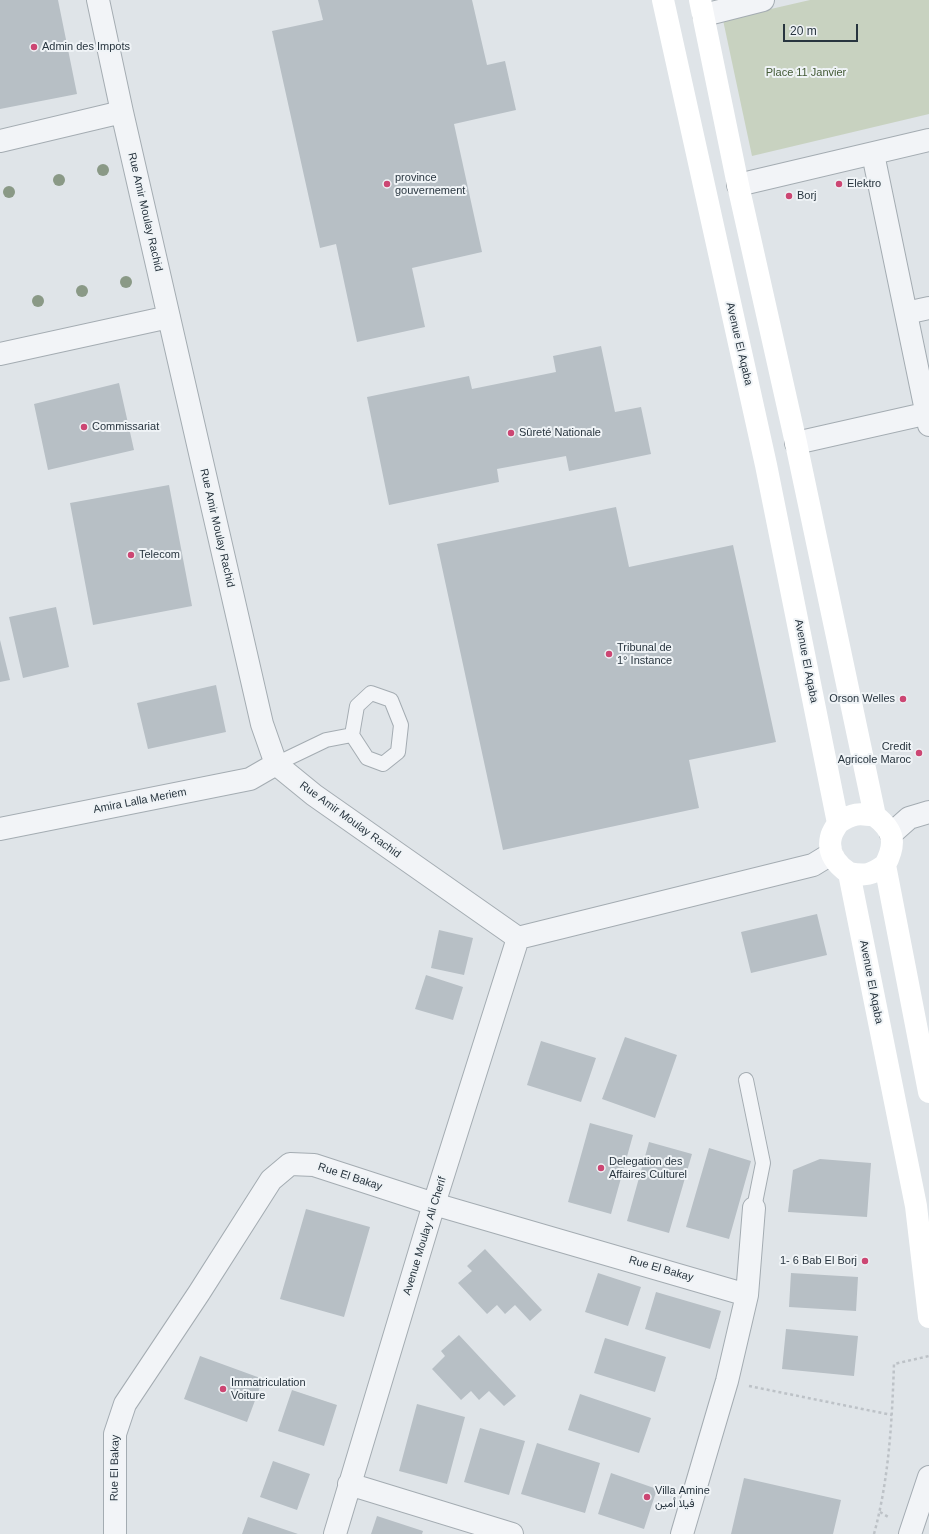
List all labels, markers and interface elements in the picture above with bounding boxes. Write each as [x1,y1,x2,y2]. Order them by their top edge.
scale bar [785,16,860,42]
text: 20 m [790,24,817,38]
place label: Admin des Impots [42,40,130,54]
marker: Admin des Impots [29,42,39,52]
park label: Place 11 Janvier [766,66,846,80]
street label: Rue Amir Moulay Rachid [125,151,165,273]
place label: province gouvernement [395,171,465,197]
place label: Elektro [847,177,881,191]
marker: province gouvernement [382,179,392,189]
marker: Elektro [834,179,844,189]
place label: Borj [797,189,817,203]
marker: Borj [784,191,794,201]
street label: Avenue El Aqaba [723,301,755,387]
place label: Commissariat [92,420,159,434]
marker: Commissariat [79,422,89,432]
place label: Sûreté Nationale [519,426,601,440]
marker: Sûreté Nationale [506,428,516,438]
street label: Rue Amir Moulay Rachid [197,467,237,589]
place label: Telecom [139,548,180,562]
marker: Telecom [126,550,136,560]
street label: Avenue El Aqaba [791,618,821,704]
place label: Tribunal de 1° Instance [617,641,672,667]
marker: Tribunal de 1° Instance [604,649,614,659]
place label: Orson Welles [829,692,895,706]
marker: Orson Welles [898,694,908,704]
place label: Credit Agricole Maroc [838,740,911,766]
marker: Credit Agricole Maroc [914,748,924,758]
street label: Rue Amir Moulay Rachid [297,779,403,861]
street label: Amira Lalla Meriem [92,785,188,817]
street label: Avenue El Aqaba [856,939,886,1025]
place label: Delegation des Affaires Culturel [609,1155,687,1181]
street label: Rue El Bakay [316,1160,384,1194]
marker: Delegation des Affaires Culturel [596,1163,606,1173]
street label: Avenue Moulay Ali Cherif [401,1175,449,1297]
street label: Rue El Bakay [627,1253,695,1285]
place label: 1- 6 Bab El Borj [780,1254,857,1268]
marker: 1- 6 Bab El Borj [860,1256,870,1266]
place label: Immatriculation Voiture [231,1376,306,1402]
marker: Immatriculation Voiture [218,1384,228,1394]
street label: Rue El Bakay [108,1435,122,1501]
place label: Villa Amine فيلا أمين [655,1484,710,1510]
marker: Villa Amine فيلا أمين [642,1492,652,1502]

